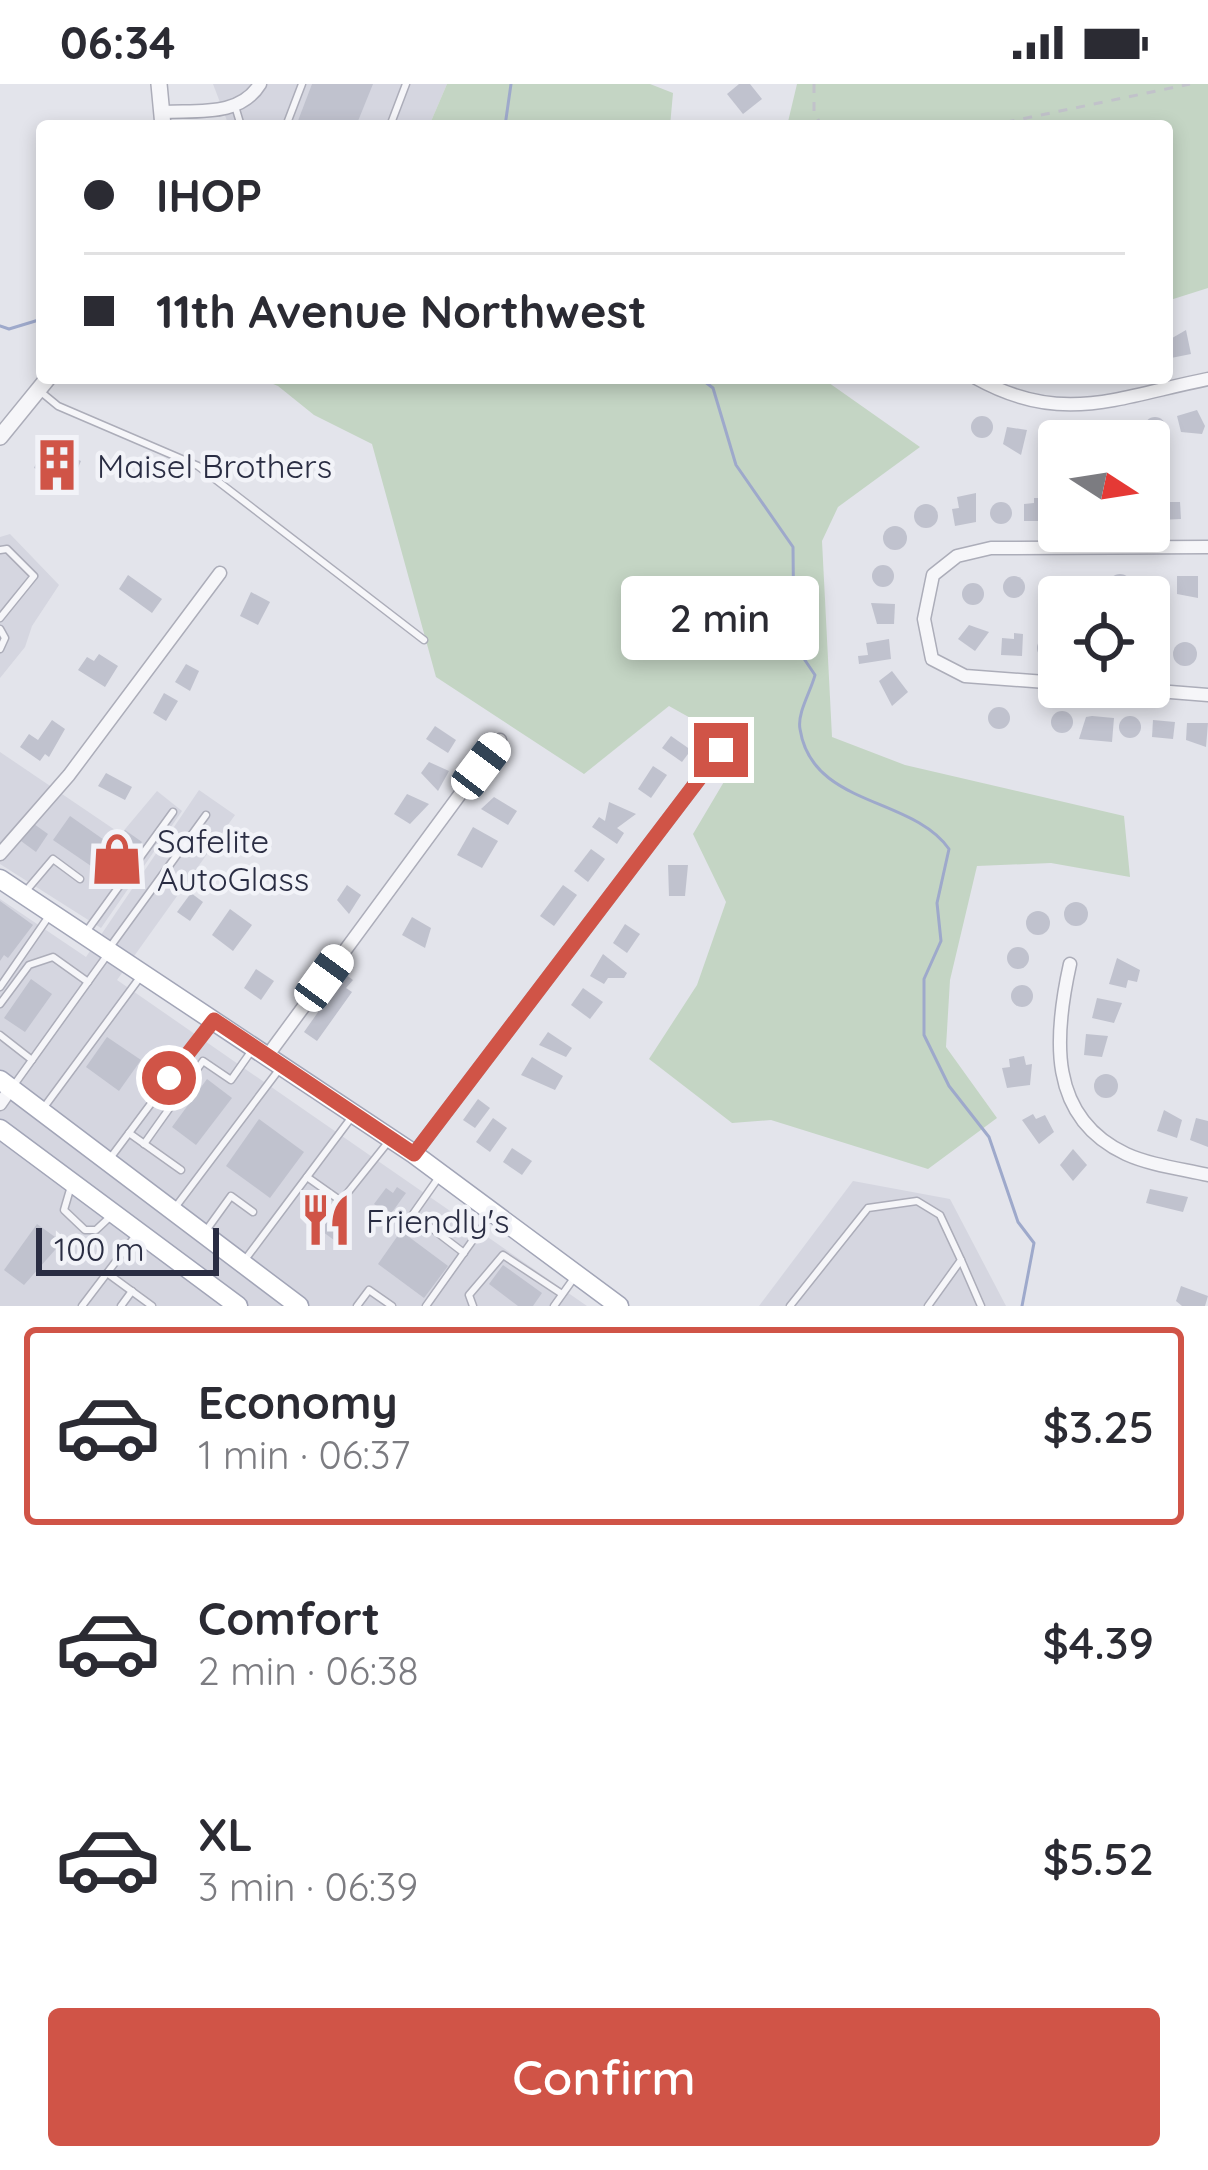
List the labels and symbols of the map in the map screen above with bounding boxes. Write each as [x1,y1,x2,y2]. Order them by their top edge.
north arrow [1038,420,1170,552]
building icon: Maisel Brothers [28,436,86,494]
place label: Maisel Brothers [97,445,332,486]
callout: 2 min [622,576,820,660]
route end [694,723,748,777]
car [445,726,517,806]
place label: Safelite AutoGlass [157,820,309,899]
shop icon: Safelite AutoGlass [88,830,146,888]
car [288,938,360,1018]
route start [142,1051,196,1105]
restaurant icon: Friendly's [297,1191,355,1249]
place label: Friendly's [366,1200,510,1241]
scale bar [36,1222,219,1275]

